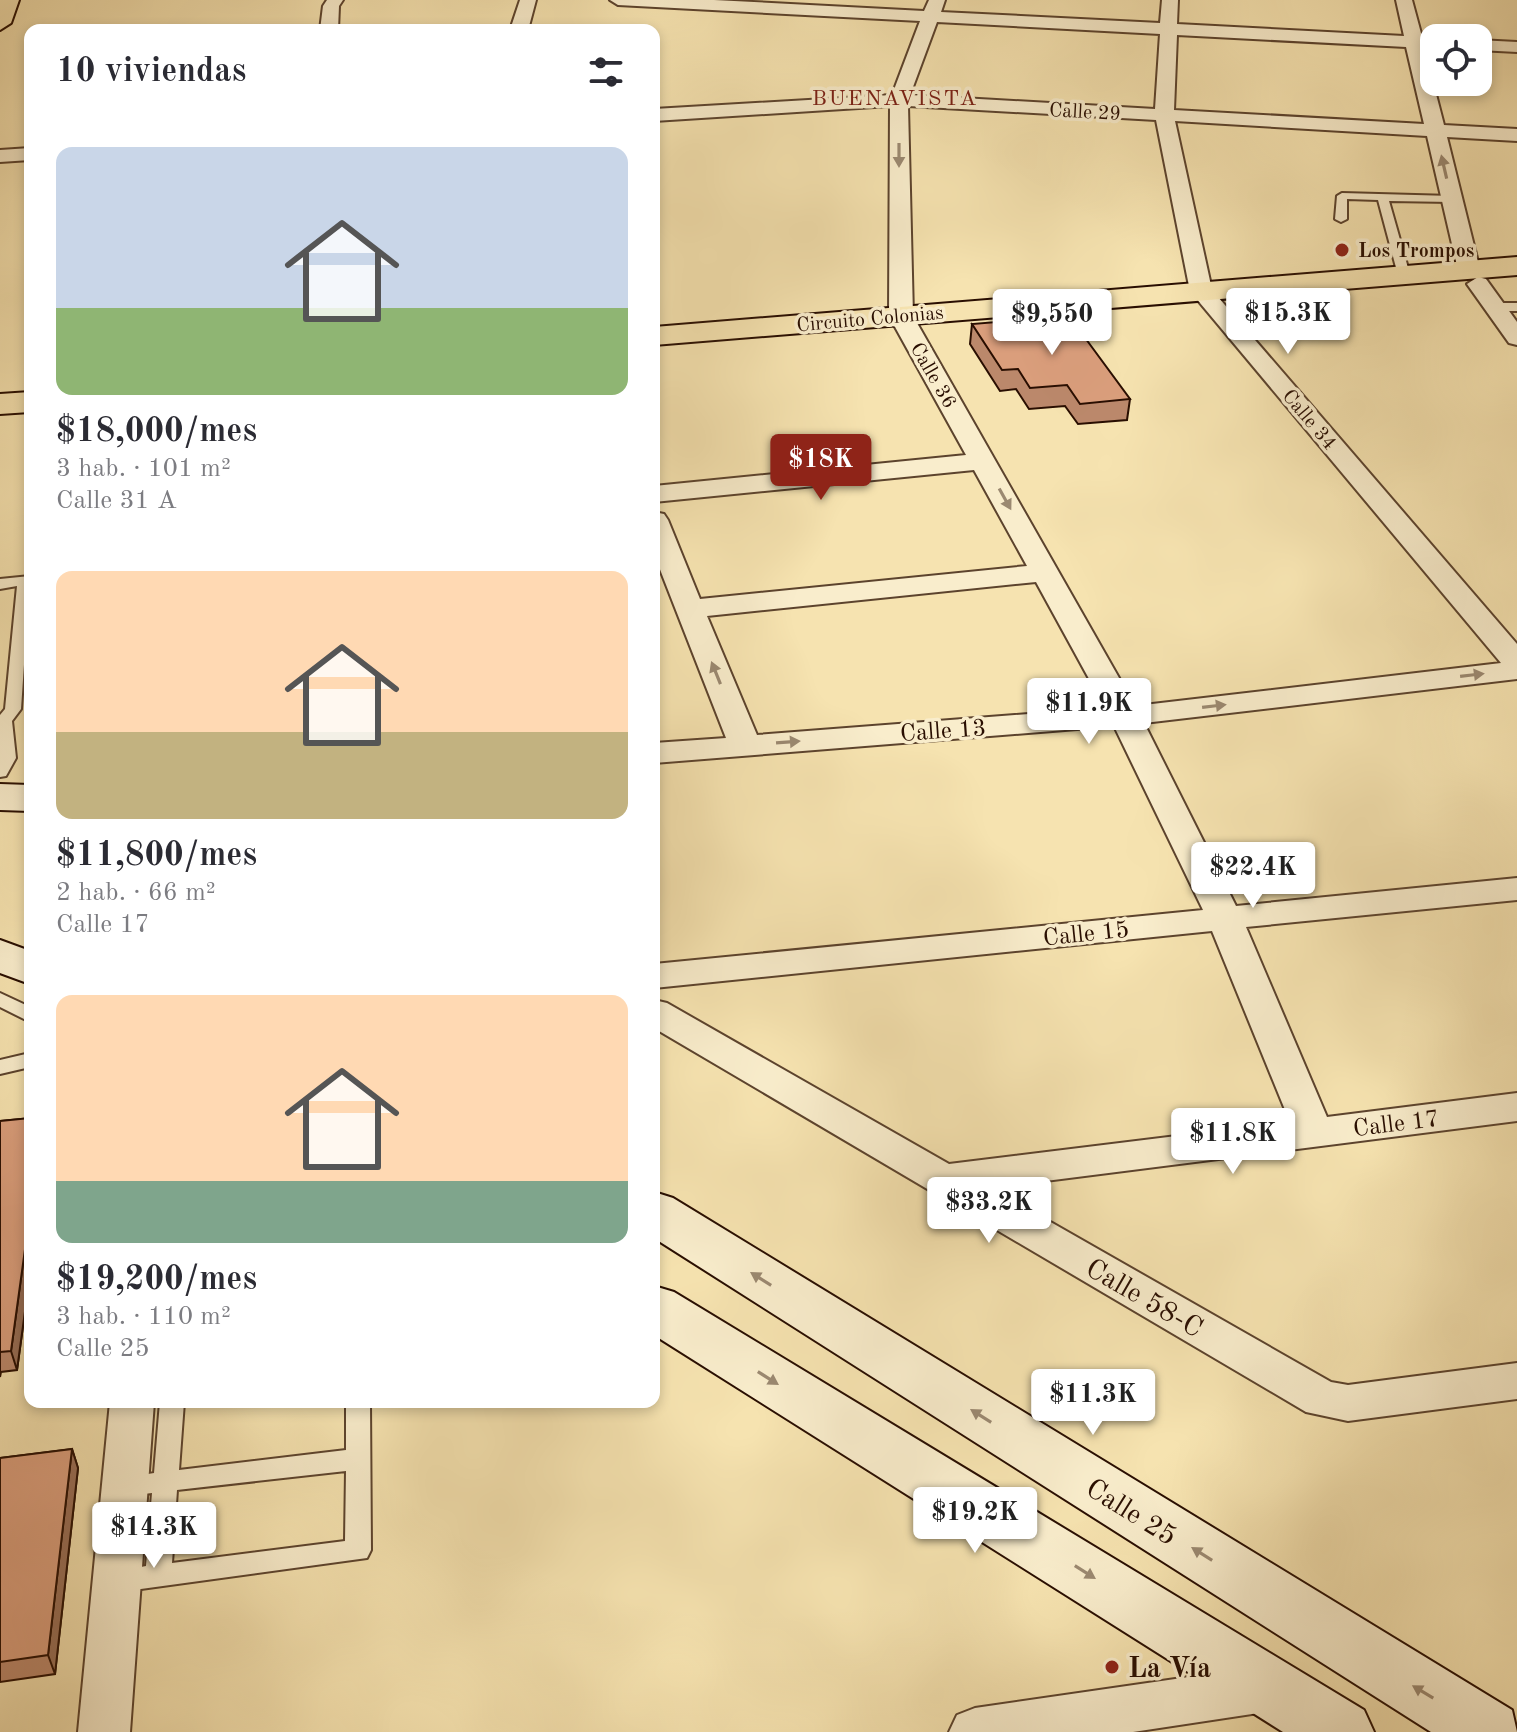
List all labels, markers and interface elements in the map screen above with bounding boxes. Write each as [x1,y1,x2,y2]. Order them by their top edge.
map controls [1420,24,1492,96]
button: locate [1420,24,1492,96]
icon: filters [584,50,628,94]
text: 10 viviendas [56,55,246,89]
district label: BUENAVISTA [812,88,978,110]
street label: Calle 29 [1048,101,1121,125]
one-way arrow [893,143,906,168]
one-way arrow [1437,154,1450,179]
icon: home [270,199,414,343]
marker: Los Trompos [1333,241,1351,259]
place label: Los Trompos [1358,242,1474,262]
pin: $15.3K [1223,288,1353,356]
pin: $9,550 [987,289,1117,357]
text: $15.3K [1244,301,1332,327]
text: $9,550 [1011,302,1093,328]
street label: Circuito Colonias [796,304,945,336]
street label: Calle 36 [906,340,959,412]
street label: Calle 34 [1278,386,1339,454]
text: $18,000/mes [56,415,257,449]
pin: $18K [774,434,868,502]
text: $18K [788,447,854,473]
text: 3 hab. · 101 m² [56,456,231,482]
text: Calle 31 A [56,488,177,514]
one-way arrow [998,488,1012,511]
icon: home [270,623,414,767]
one-way arrow [709,661,722,685]
one-way arrow [1460,668,1485,681]
pin: $11.9K [1024,678,1154,746]
text: $11.9K [1045,691,1133,717]
one-way arrow [1202,699,1227,712]
street label: Calle 13 [899,717,987,747]
one-way arrow [776,735,801,748]
text: $11,800/mes [56,839,257,873]
pin: $22.4K [1188,842,1318,910]
text: $22.4K [1209,855,1297,881]
text: 2 hab. · 66 m² [56,880,216,906]
text: Calle 17 [56,912,150,938]
street label: Calle 15 [1042,919,1130,951]
icon: home [270,1047,414,1191]
pin: $11.8K [1168,1108,1298,1176]
street label: Calle 17 [1352,1108,1441,1142]
text: $11.8K [1189,1121,1277,1147]
pin: $33.2K [924,1177,1054,1245]
text: $33.2K [945,1190,1033,1216]
street label: Calle 58-C [1080,1255,1207,1344]
text: $19,200/mes [56,1263,257,1297]
one-way arrow [750,1272,772,1286]
text: 3 hab. · 110 m² [56,1304,231,1330]
text: Calle 25 [56,1336,150,1362]
pin: $11.3K [1028,1369,1158,1437]
one-way arrow [757,1370,779,1384]
text: $11.3K [1049,1382,1137,1408]
one-way arrow [971,1409,992,1424]
street label: Calle 25 [1080,1475,1181,1552]
pin: $19.2K [910,1487,1040,1555]
text: $19.2K [931,1500,1019,1526]
pin: $14.3K [89,1502,219,1570]
text: $14.3K [110,1515,198,1541]
one-way arrow [1191,1548,1213,1562]
one-way arrow [1074,1565,1096,1579]
place label: La Vía [1128,1656,1211,1684]
marker: La Vía [1103,1658,1121,1676]
one-way arrow [1412,1685,1434,1699]

